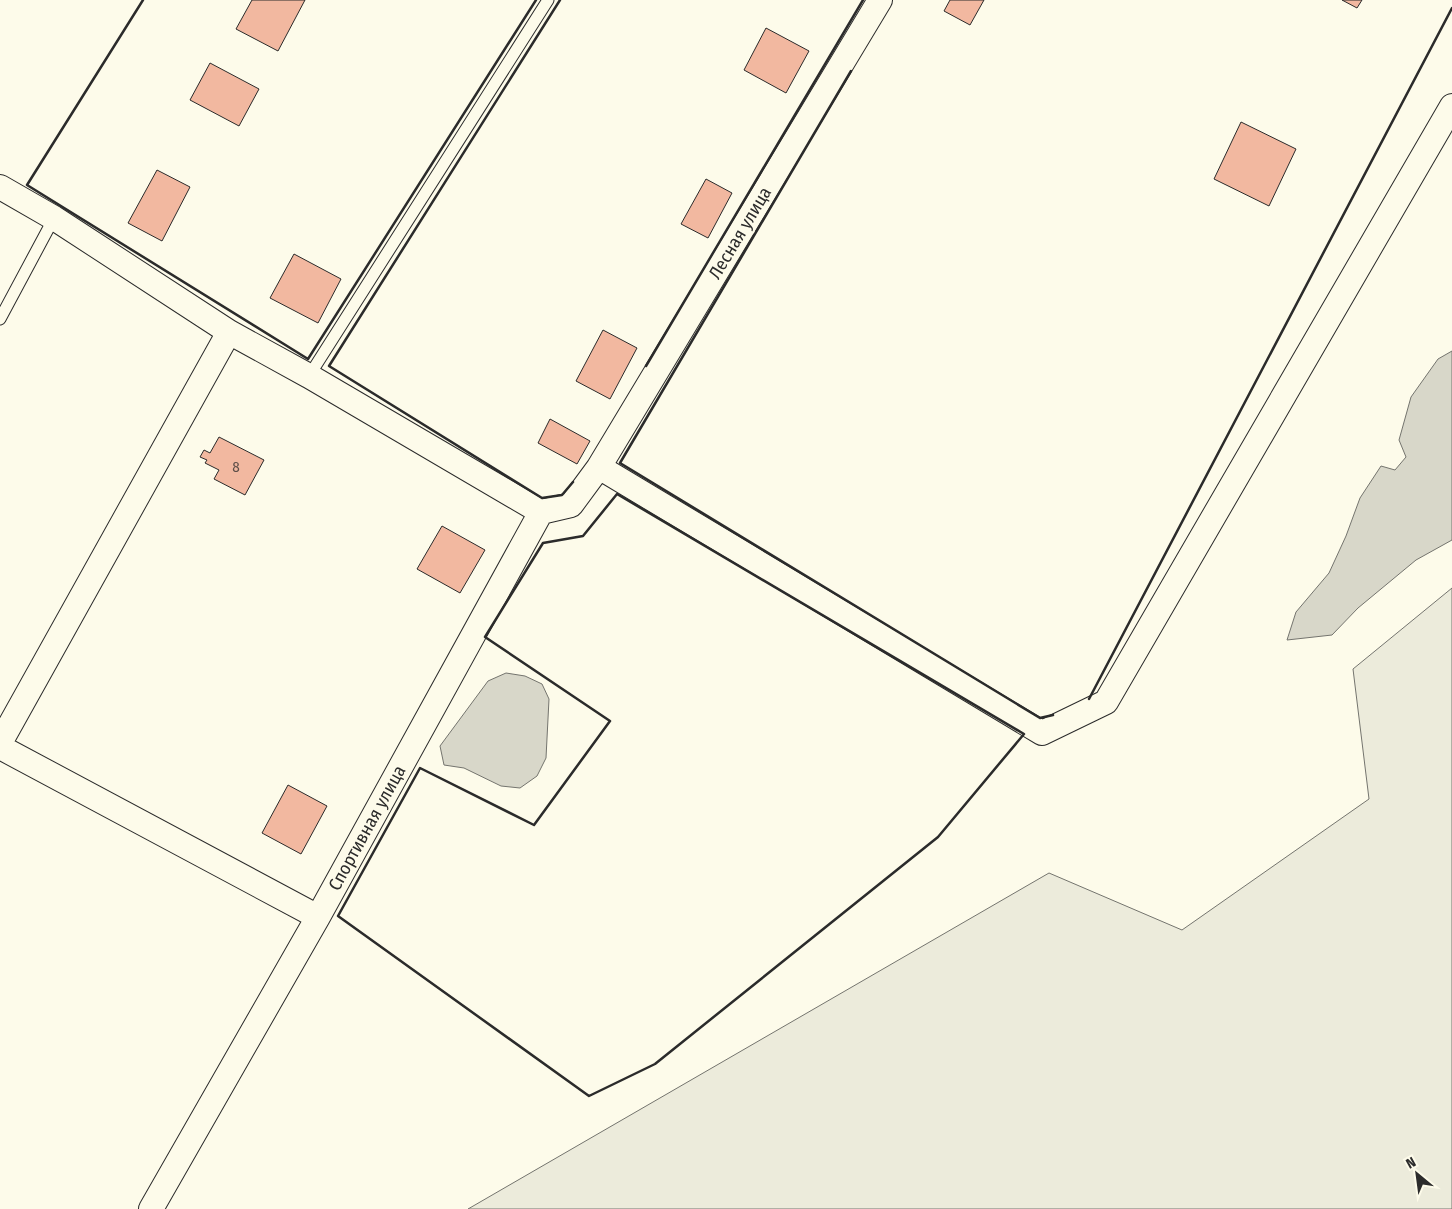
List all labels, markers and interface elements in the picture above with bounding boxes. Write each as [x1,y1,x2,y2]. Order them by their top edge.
street label: Лесная улица [704,183,776,283]
house number: 8 [232,458,240,476]
street label: Спортивная улица [324,761,411,894]
north arrow [1392,1149,1442,1199]
text: N [1403,1154,1419,1173]

